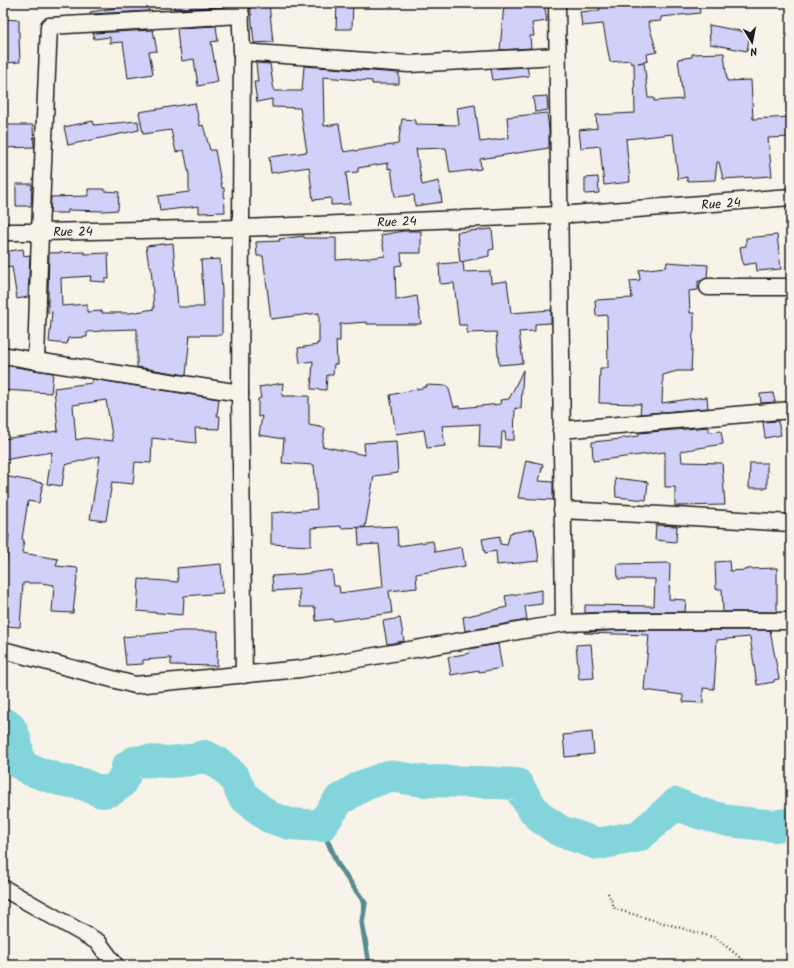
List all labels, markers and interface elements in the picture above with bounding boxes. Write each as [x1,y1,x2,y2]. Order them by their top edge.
north arrow [732,22,772,62]
text: N [749,41,759,60]
street label: Rue 24 [701,193,742,216]
street label: Rue 24 [377,211,417,234]
street label: Rue 24 [53,222,93,243]

